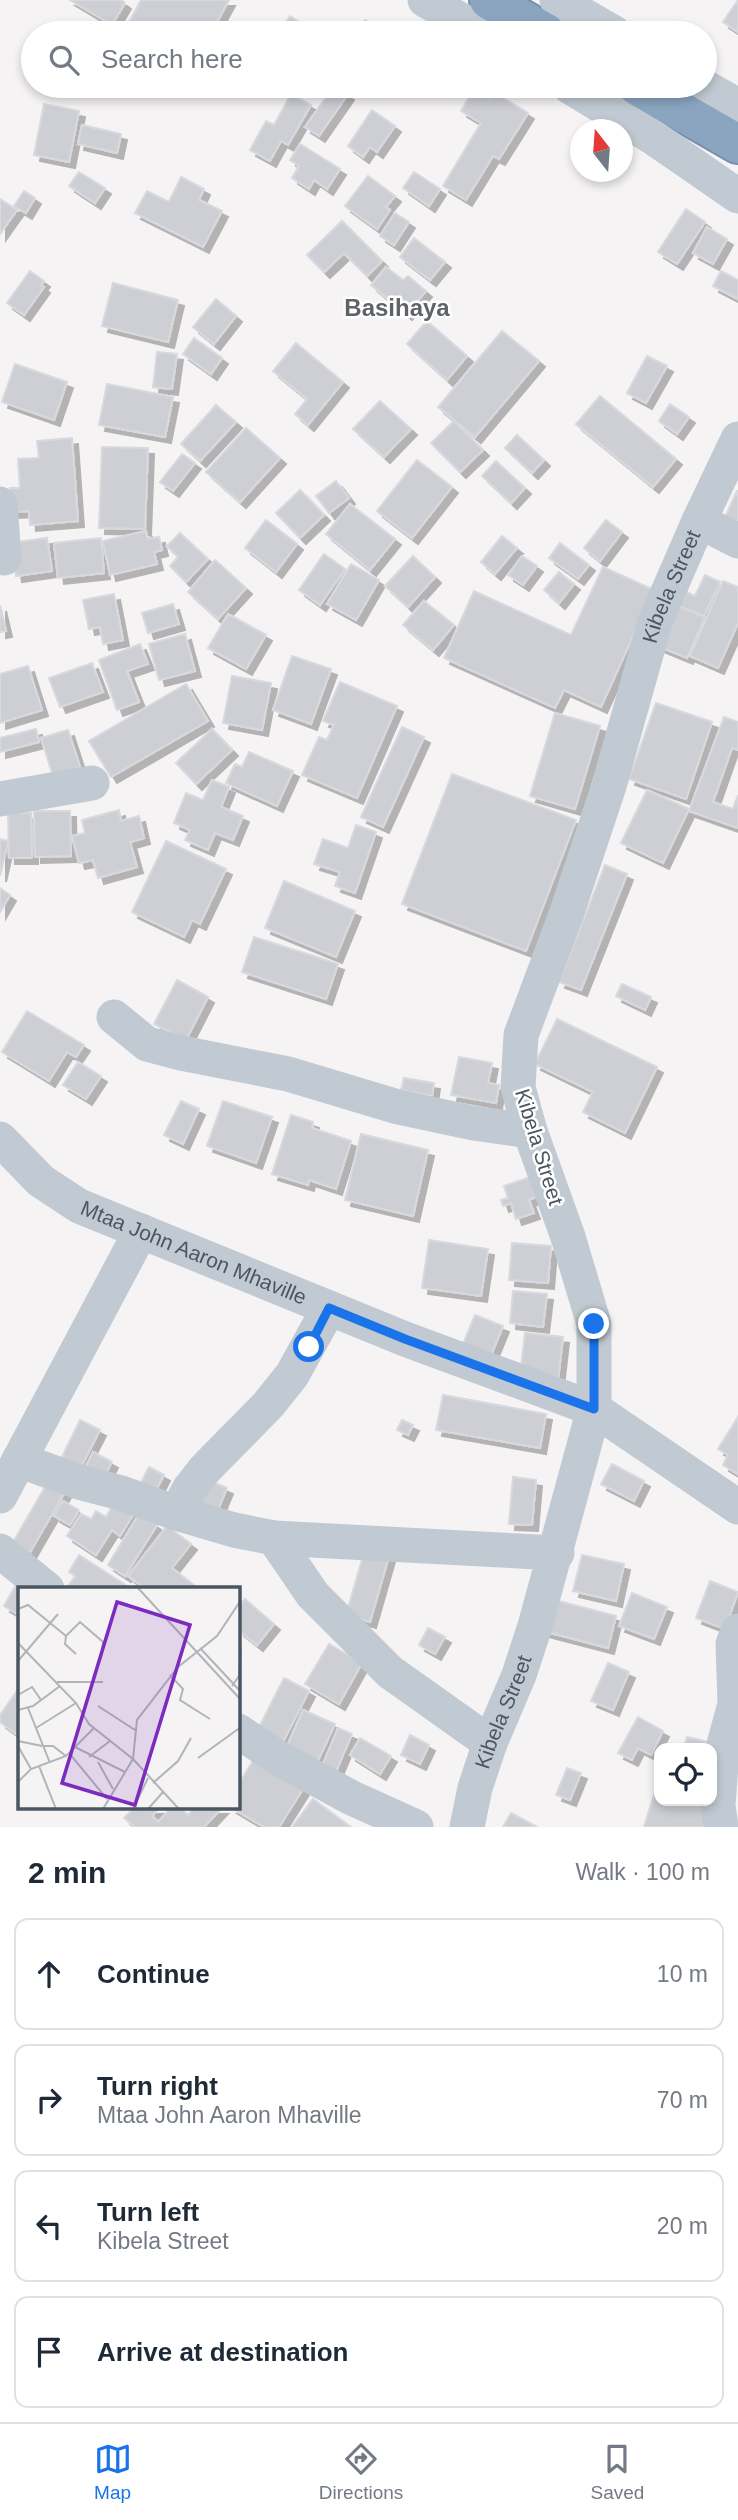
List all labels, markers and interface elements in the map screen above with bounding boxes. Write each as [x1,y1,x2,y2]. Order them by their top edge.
search box [21,21,717,98]
icon: search [45,41,83,79]
text: Search here [101,44,243,74]
north arrow [570,119,633,182]
district label: Basihaya [344,294,450,321]
street label: Kibela Street [638,526,705,646]
street label: Kibela Street [511,1086,568,1208]
street label: Mtaa John Aaron Mhaville [78,1196,310,1309]
route end [578,1308,609,1339]
route start [293,1331,324,1362]
inset map [18,1587,240,1810]
street label: Kibela Street [470,1652,536,1772]
map controls [654,1743,717,1806]
button: locate [654,1743,717,1806]
text: 2 min [28,1856,106,1889]
text: Walk · 100 m [575,1859,710,1885]
icon: ahead [30,1955,68,1993]
text: Continue [97,1959,210,1989]
text: 10 m [657,1961,708,1987]
text: Turn right [97,2071,218,2101]
icon: right [30,2081,68,2119]
text: 70 m [657,2087,708,2113]
text: Mtaa John Aaron Mhaville [97,2102,362,2128]
text: Turn left [97,2197,199,2227]
icon: left [30,2207,68,2245]
text: 20 m [657,2213,708,2239]
text: Kibela Street [97,2228,229,2254]
icon: arrive [30,2333,68,2371]
text: Arrive at destination [97,2337,348,2367]
tab: Map [94,2440,132,2504]
tab: Directions [319,2440,403,2504]
tab: Saved [590,2440,644,2504]

